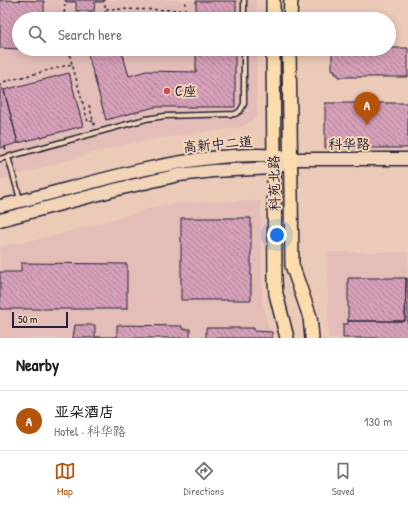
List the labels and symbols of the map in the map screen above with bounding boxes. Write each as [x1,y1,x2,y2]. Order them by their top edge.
place label: C座 [175,81,197,100]
marker: C座 [162,86,172,96]
pin: A [354,92,380,125]
street label: 高新中二道 [182,131,254,156]
street label: 科华路 [328,134,370,153]
street label: 科苑北路 [264,155,283,211]
your location [267,225,287,245]
scale bar [12,310,68,329]

